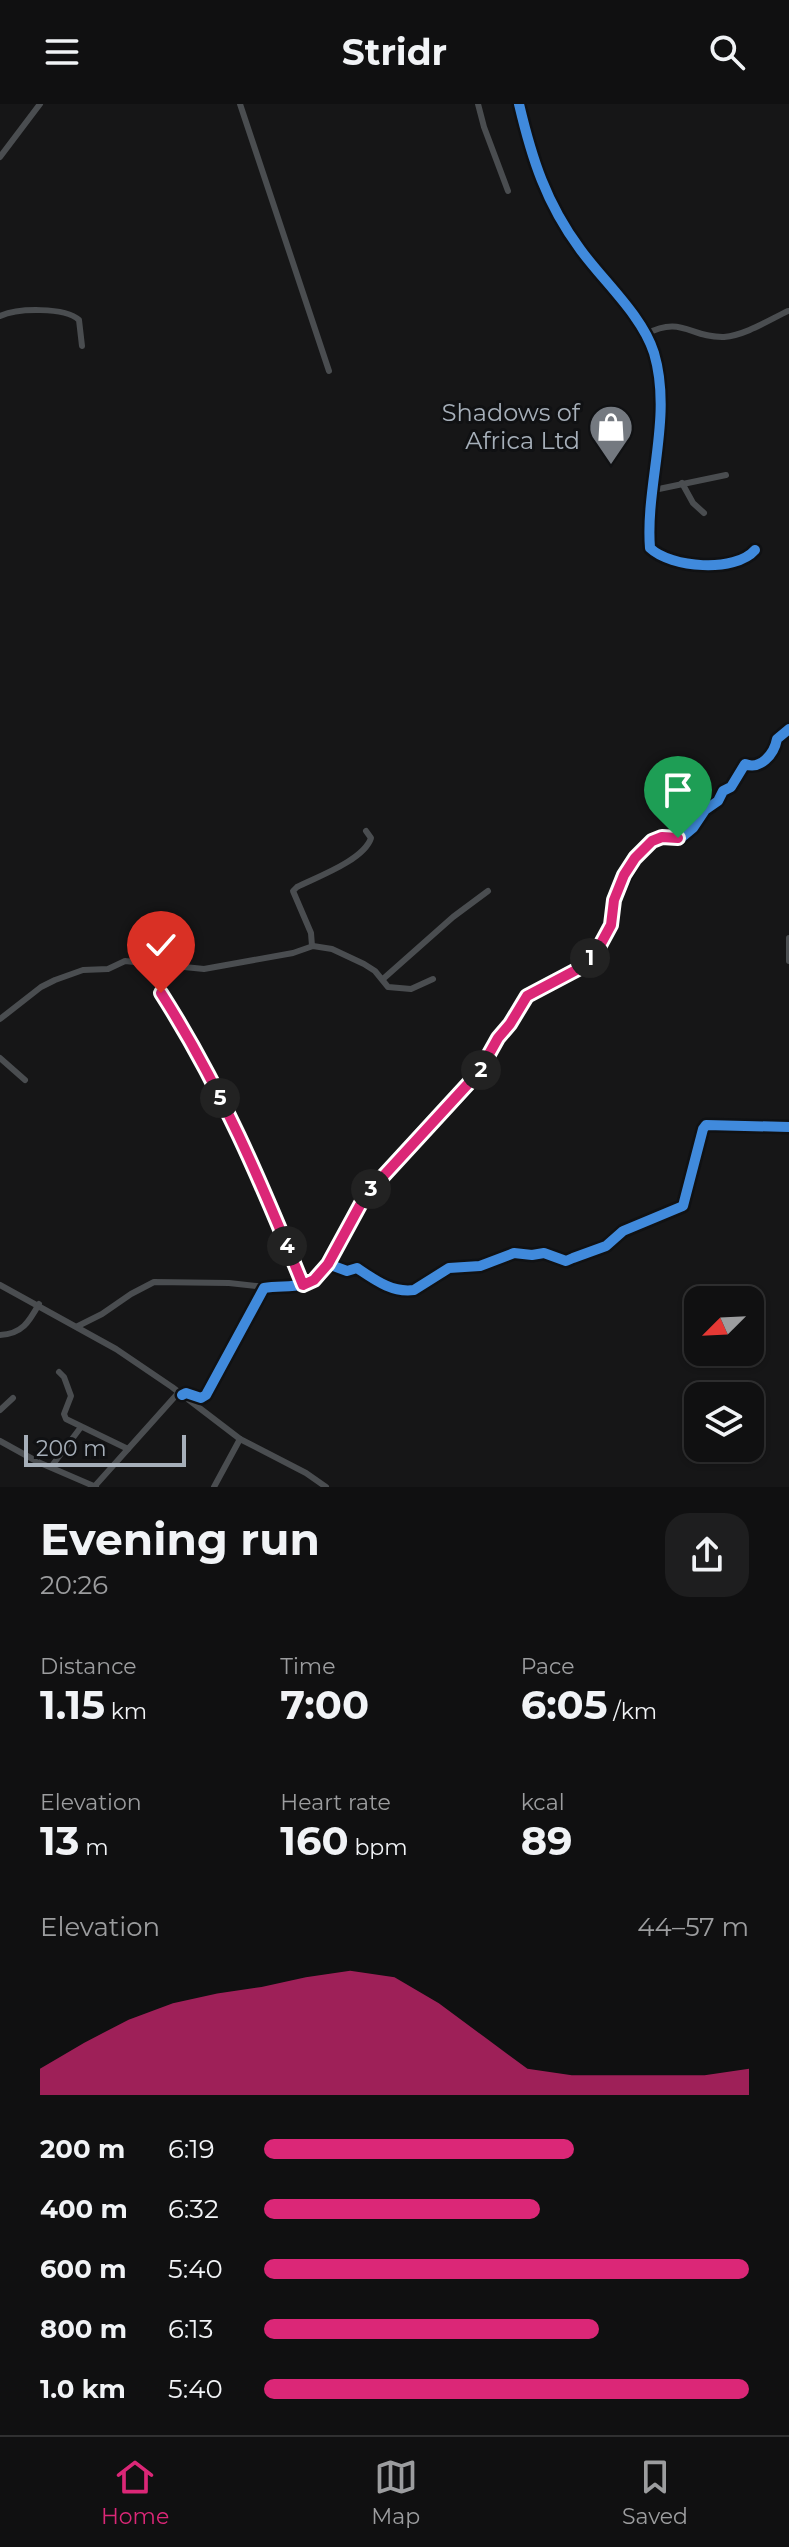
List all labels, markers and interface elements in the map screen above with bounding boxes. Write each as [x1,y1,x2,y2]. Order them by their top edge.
icon: menu [40,30,84,74]
text: Stridr [342,30,447,74]
icon: search [705,30,749,74]
place label: Shadows of Africa Ltd [442,398,581,455]
shop icon: Shadows of Africa Ltd [587,403,635,466]
pin [644,756,712,838]
icon: arrive [656,768,700,812]
pin [127,911,195,993]
icon: check [139,923,183,967]
pin: 1 [570,938,610,978]
text: 1 [586,944,594,971]
pin: 2 [461,1050,501,1090]
text: 2 [475,1056,487,1083]
pin: 5 [200,1078,240,1118]
text: 5 [213,1084,227,1111]
pin: 3 [351,1169,391,1209]
text: 3 [364,1175,378,1202]
pin: 4 [267,1226,307,1266]
text: 4 [279,1232,295,1259]
north arrow [684,1286,764,1366]
map controls [684,1286,764,1462]
button: layers [684,1382,764,1462]
scale bar [24,1431,186,1467]
text: 200 m [36,1435,107,1462]
text: Evening run [40,1512,320,1566]
button: share [665,1513,749,1597]
text: 20:26 [40,1569,108,1601]
text: Distance [40,1653,137,1680]
text: Time [280,1653,336,1680]
text: Pace [521,1653,575,1680]
text: 1.15 [40,1680,105,1729]
text: 7:00 [280,1680,369,1729]
text: 6:05 [521,1680,608,1729]
text: km [105,1698,147,1725]
text: /km [608,1698,657,1725]
text: Elevation [40,1789,142,1816]
text: Heart rate [280,1789,391,1816]
text: kcal [521,1789,565,1816]
text: 13 [40,1816,79,1865]
text: 160 [280,1816,349,1865]
text: 89 [521,1816,573,1865]
text: m [79,1834,108,1861]
text: bpm [349,1834,408,1861]
text: Elevation [40,1911,160,1943]
text: 44–57 m [637,1911,749,1943]
text: 200 m [40,2133,125,2165]
text: 6:19 [168,2133,215,2165]
text: 400 m [40,2193,128,2225]
text: 6:32 [168,2193,219,2225]
text: 600 m [40,2253,127,2285]
text: 5:40 [168,2253,223,2285]
text: 800 m [40,2313,127,2345]
text: 6:13 [168,2313,213,2345]
text: 1.0 km [40,2373,126,2405]
text: 5:40 [168,2373,223,2405]
tab: Home [101,2455,169,2530]
tab: Map [371,2455,420,2530]
tab: Saved [622,2455,688,2530]

